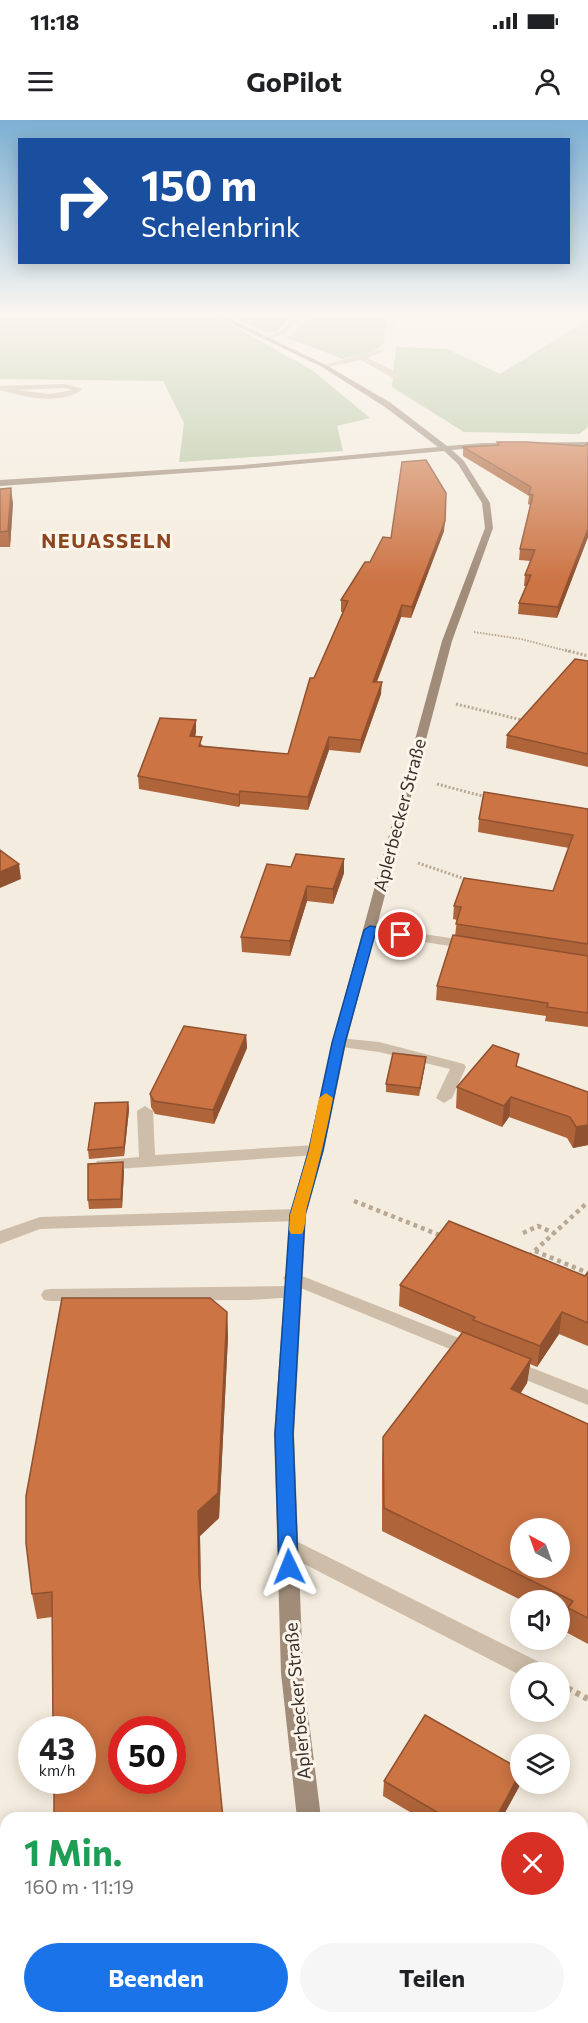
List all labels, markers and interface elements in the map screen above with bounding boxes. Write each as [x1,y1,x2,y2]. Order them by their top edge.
text: 11:18 [30,8,79,35]
icon: menu [24,65,57,98]
text: GoPilot [246,65,342,98]
icon: person [531,65,564,98]
text: 150 m [141,158,257,210]
icon: right [42,162,120,240]
text: Schelenbrink [141,210,300,243]
district label: NEUASSELN [41,528,173,552]
street label: Aplerbecker Straße [368,736,430,894]
pin [375,909,426,960]
icon: arrive [384,918,417,951]
north arrow [510,1518,570,1578]
map controls [510,1518,570,1794]
position arrow [257,1535,321,1599]
button: sound [510,1590,570,1650]
street label: Aplerbecker Straße [279,1622,315,1780]
button: search [510,1662,570,1722]
speed limit sign: 50 [108,1716,186,1794]
text: 43 [39,1729,75,1766]
button: layers [510,1734,570,1794]
text: km/h [39,1761,75,1779]
text: 1 Min. [24,1829,122,1873]
button: close [501,1832,564,1895]
text: 160 m · 11:19 [24,1874,134,1898]
button: Beenden [24,1943,288,2012]
button: Teilen [300,1943,564,2012]

